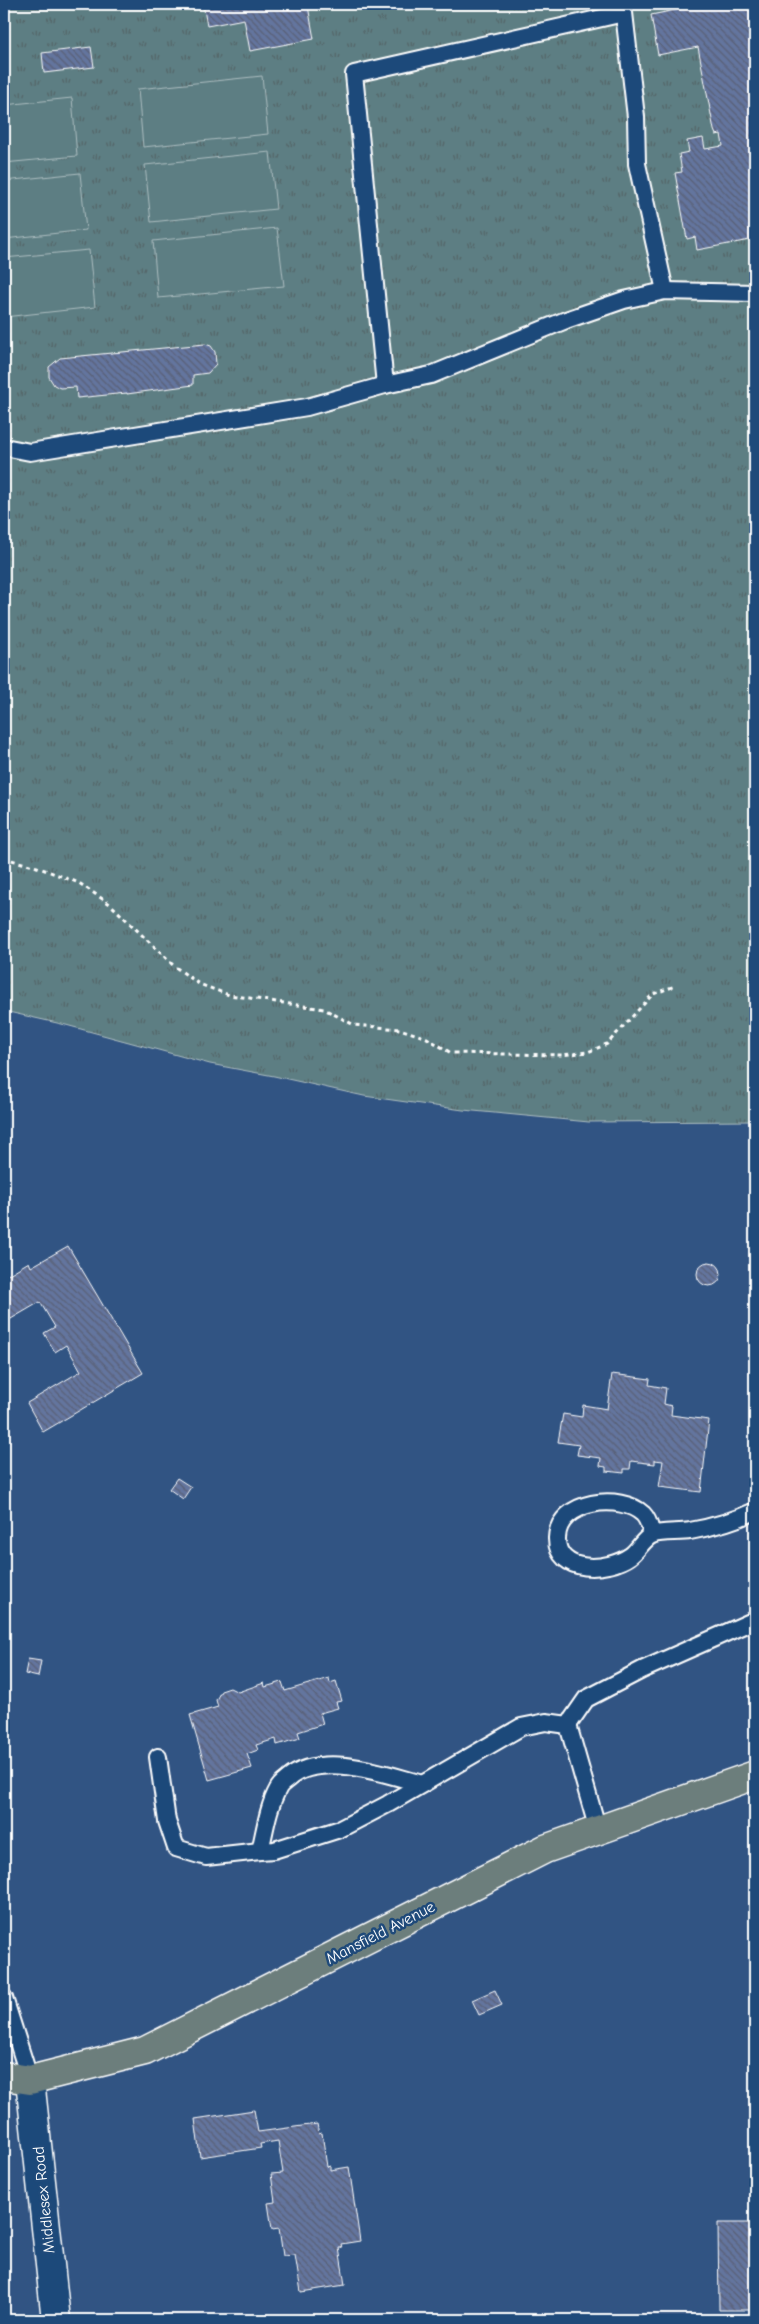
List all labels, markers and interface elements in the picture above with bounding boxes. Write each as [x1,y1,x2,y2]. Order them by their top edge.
street label: Mansfield Avenue [323,1898,438,1968]
street label: Middlesex Road [29,2145,59,2254]

